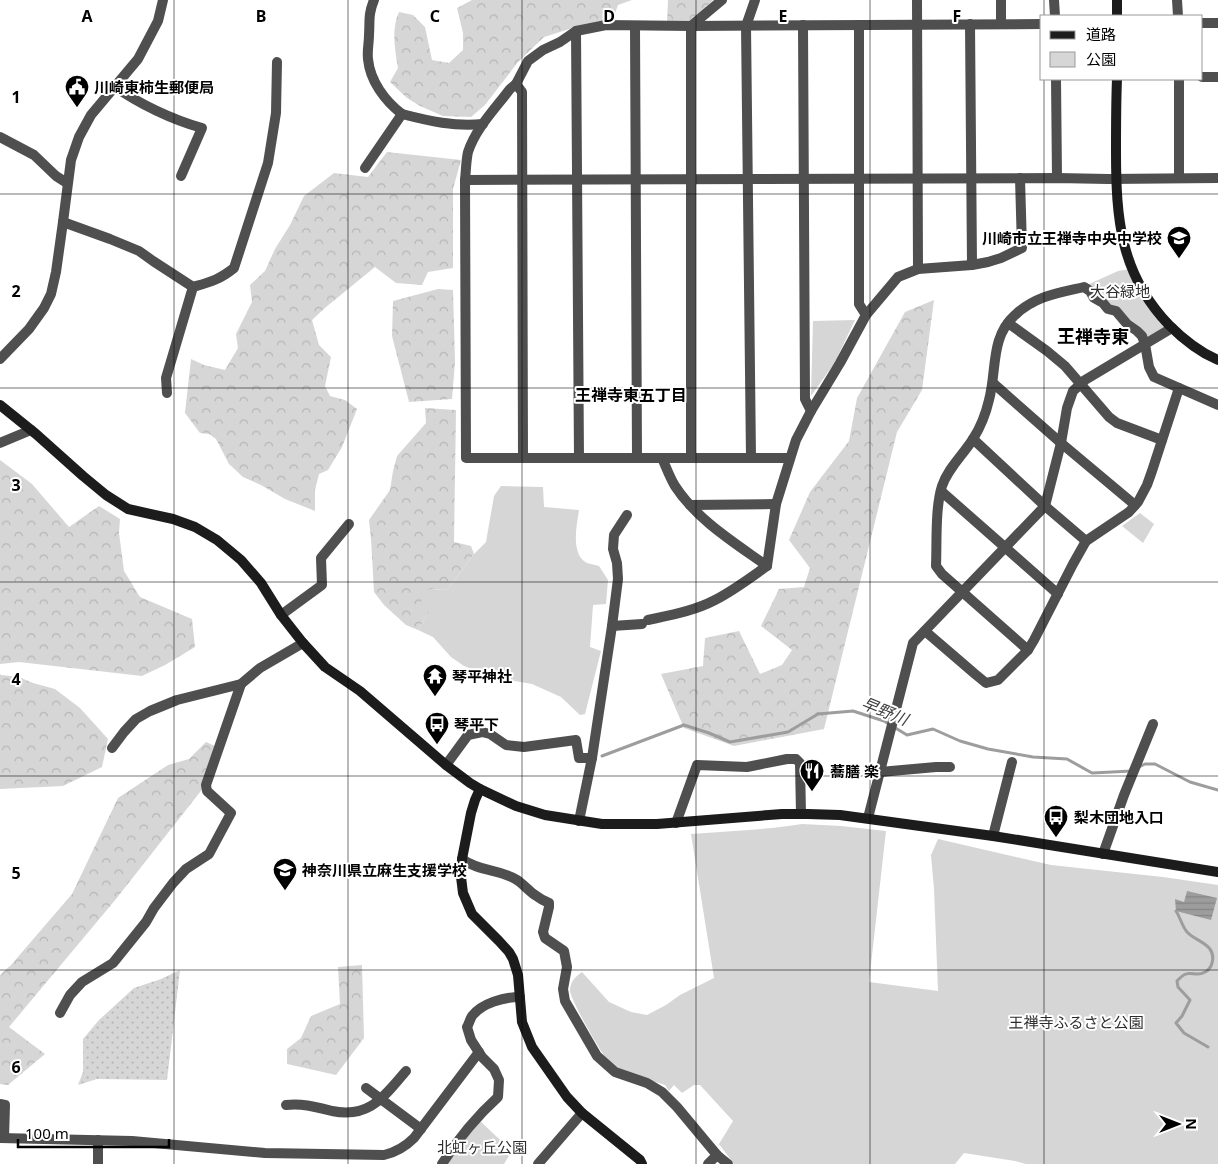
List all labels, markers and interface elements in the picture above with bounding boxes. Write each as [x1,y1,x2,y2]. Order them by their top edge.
text: A [81,5,93,27]
text: B [256,5,266,27]
text: C [430,5,440,27]
text: D [603,5,615,27]
text: E [779,5,788,27]
text: F [953,5,961,27]
legend [1040,15,1203,80]
text: 道路 [1086,24,1116,44]
text: 公園 [1086,49,1116,69]
public building icon: 川崎東柿生郵便局 [64,74,90,108]
place label: 川崎東柿生郵便局 [94,77,214,97]
text: 1 [11,86,21,108]
school or university icon: 川崎市立王禅寺中央中学校 [1166,225,1192,259]
place label: 川崎市立王禅寺中央中学校 [982,228,1162,248]
text: 2 [11,280,21,302]
park label: 大谷緑地 [1090,281,1150,301]
district label: 王禅寺東 [1057,324,1129,348]
district label: 王禅寺東五丁目 [575,384,687,406]
text: 3 [11,474,21,496]
temple icon: 琴平神社 [422,663,448,697]
place label: 琴平神社 [452,666,512,686]
text: 4 [11,668,21,690]
water label: 早野川 [859,692,913,731]
bus stop icon: 琴平下 [424,711,450,745]
place label: 琴平下 [454,714,499,734]
restaurant icon: 蕎膳 楽 [799,758,825,792]
place label: 蕎膳 楽 [830,761,879,781]
bus stop icon: 梨木団地入口 [1043,804,1069,838]
place label: 梨木団地入口 [1074,807,1164,827]
school or university icon: 神奈川県立麻生支援学校 [272,857,298,891]
place label: 神奈川県立麻生支援学校 [301,860,467,880]
text: 5 [11,862,21,884]
park label: 王禅寺ふるさと公園 [1008,1012,1144,1032]
text: 6 [11,1056,21,1078]
north arrow [1153,1099,1203,1149]
scale bar [18,1116,169,1148]
text: N [1182,1118,1201,1130]
text: 100 m [25,1123,69,1143]
park label: 北虹ヶ丘公園 [437,1137,527,1157]

